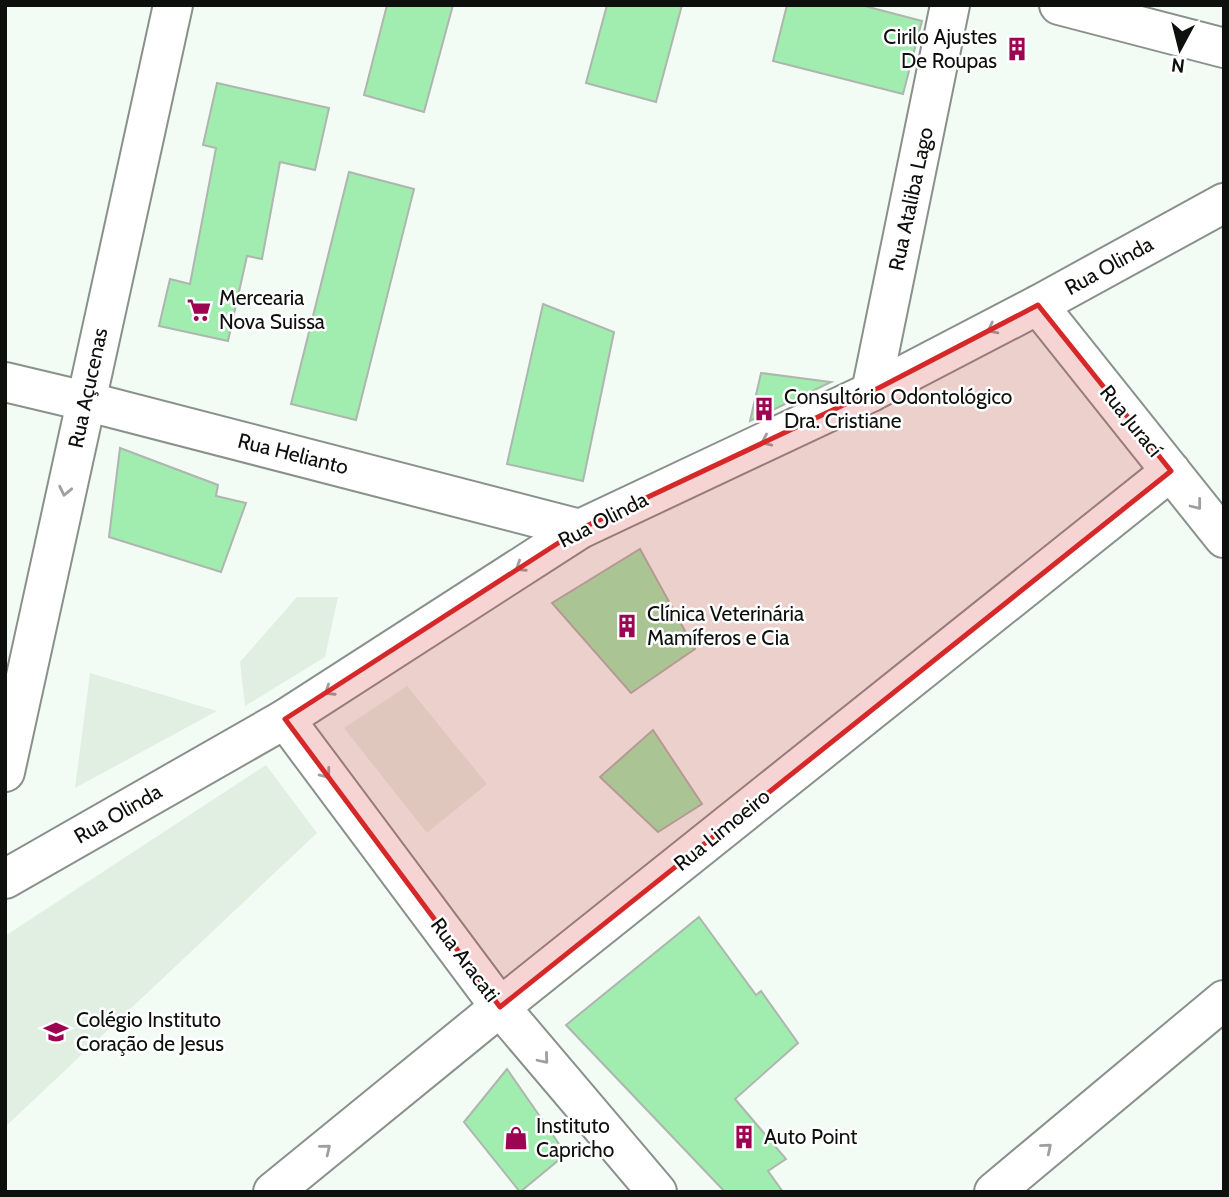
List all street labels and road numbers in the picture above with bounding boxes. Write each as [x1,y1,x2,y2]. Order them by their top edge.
street label: Rua Ataliba Lago [883,125,938,273]
street label: Rua Olinda [1060,231,1157,300]
street label: Rua Açucenas [63,325,112,450]
street label: Rua Jurací [1095,380,1168,462]
street label: Rua Helianto [235,428,351,479]
street label: Rua Olinda [554,486,652,553]
street label: Rua Olinda [69,778,166,849]
street label: Rua Limoeiro [669,783,775,876]
street label: Rua Aracati [426,913,505,1007]

